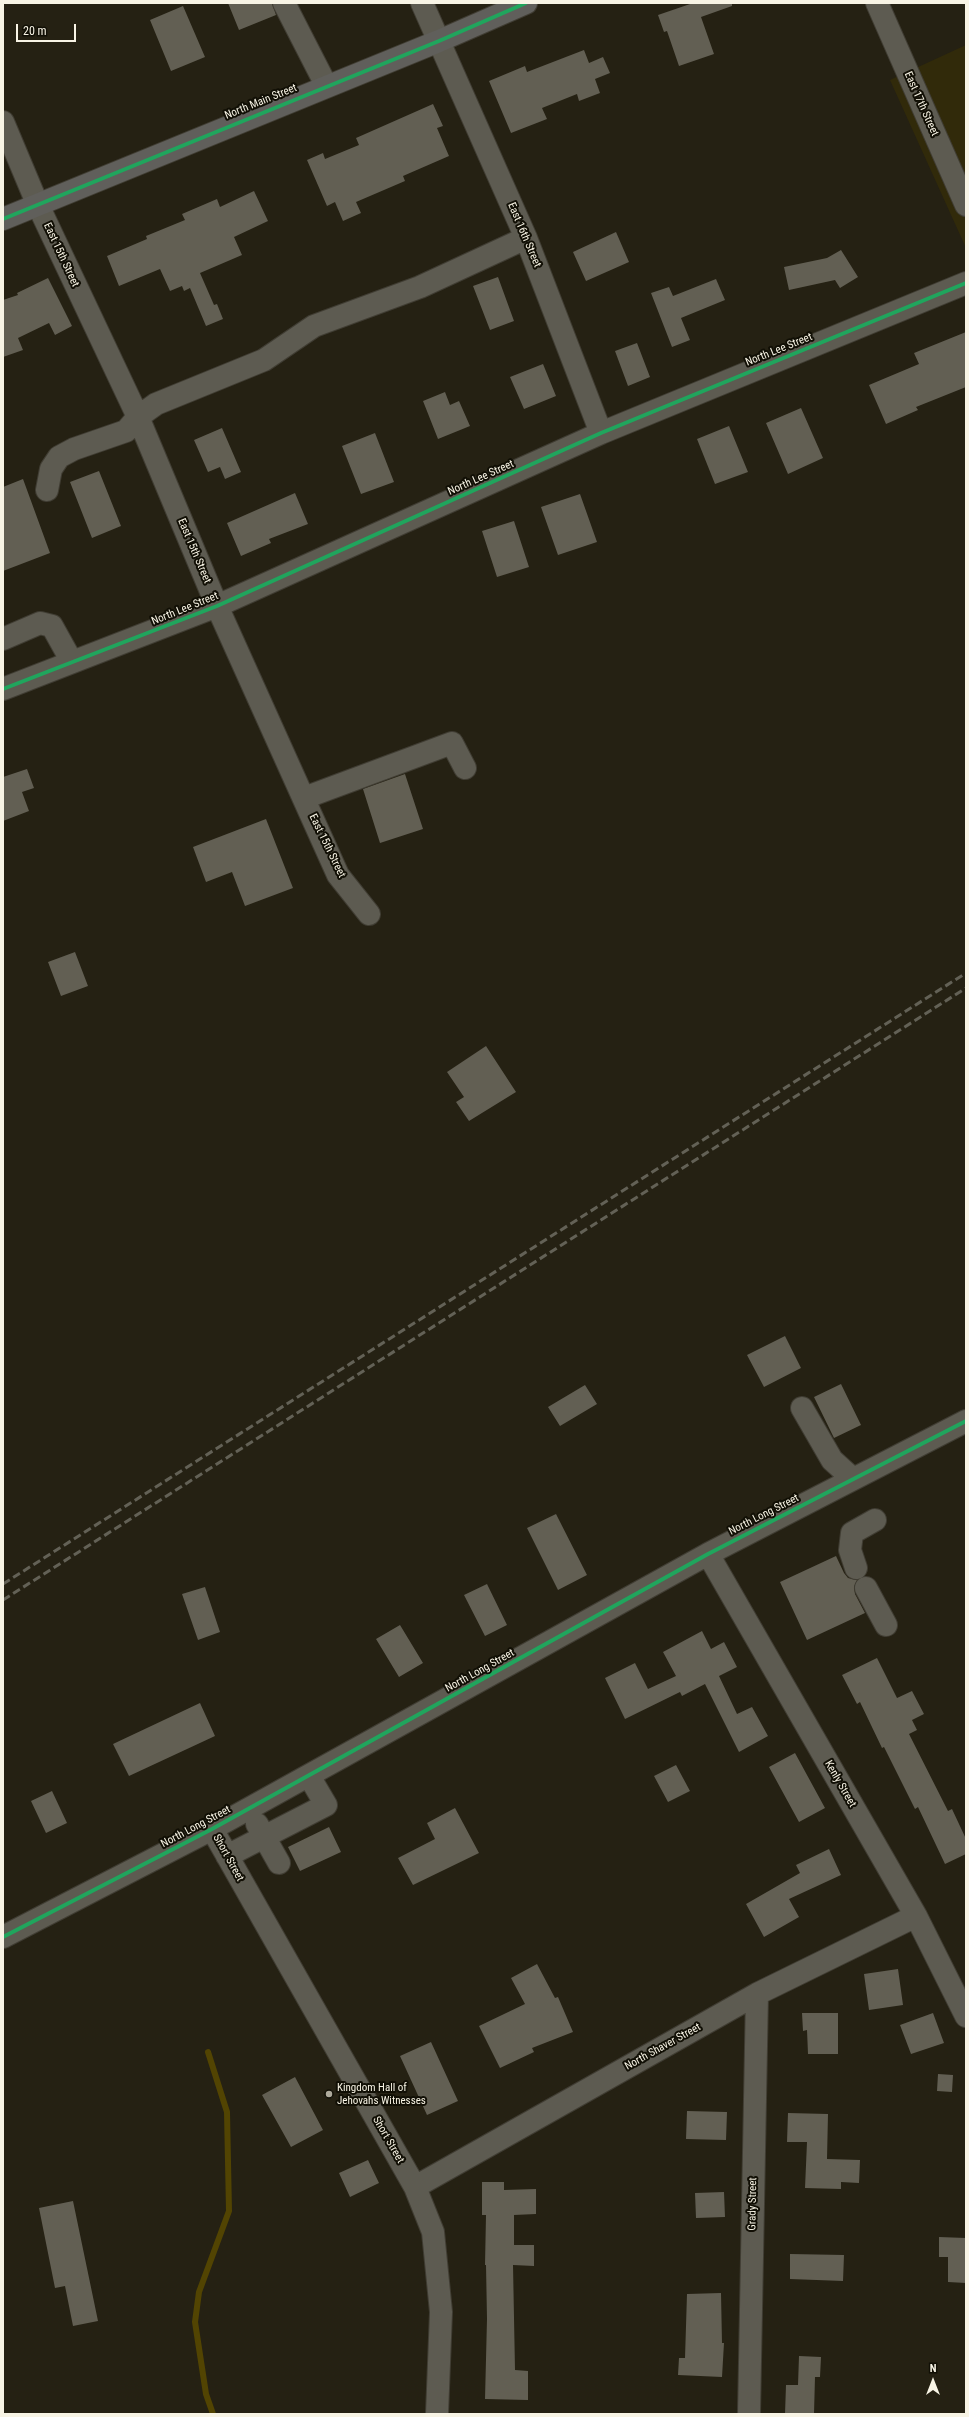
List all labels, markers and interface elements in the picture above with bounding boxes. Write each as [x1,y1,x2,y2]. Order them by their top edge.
scale bar [18,16,78,42]
text: 20 m [23,24,47,38]
street label: East 17th Street [901,70,941,138]
street label: North Main Street [223,81,299,123]
street label: East 16th Street [504,201,544,269]
street label: East 15th Street [40,221,82,289]
street label: North Lee Street [744,331,814,369]
street label: North Lee Street [446,458,516,498]
street label: East 15th Street [174,517,214,585]
street label: North Lee Street [150,590,220,628]
street label: East 15th Street [306,812,348,880]
street label: North Long Street [727,1492,801,1538]
street label: North Long Street [443,1647,517,1695]
street label: Kenly Street [821,1758,859,1810]
street label: North Long Street [159,1803,233,1851]
street label: Short Street [210,1832,246,1884]
street label: North Shaver Street [623,2021,703,2073]
place label: Kingdom Hall of Jehovahs Witnesses [337,2081,426,2107]
marker: Kingdom Hall of Jehovahs Witnesses [324,2089,334,2099]
street label: Short Street [369,2114,407,2166]
street label: Grady Street [746,2177,760,2231]
north arrow [913,2361,953,2401]
text: N [930,2362,936,2375]

